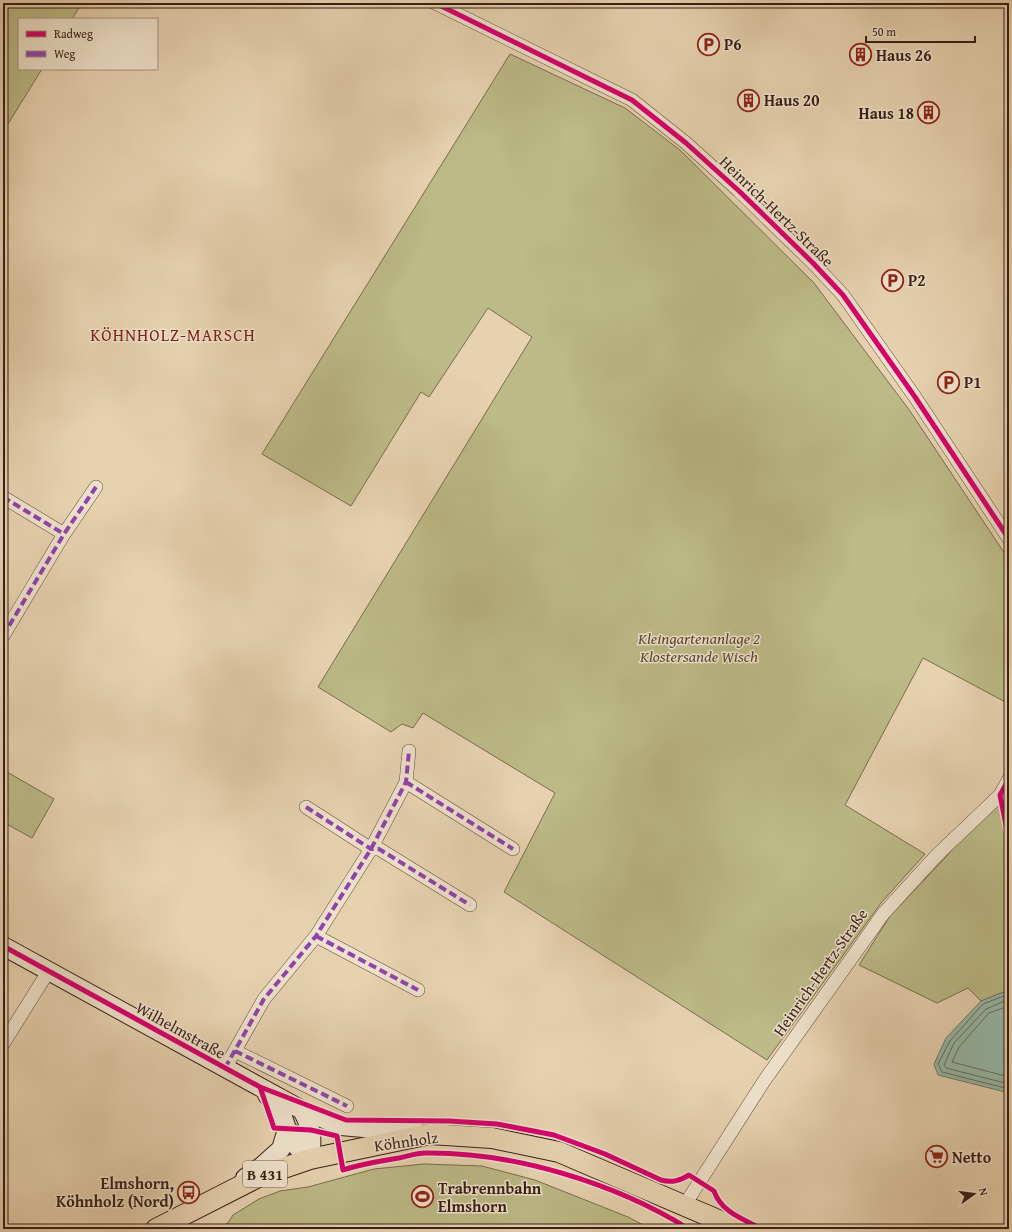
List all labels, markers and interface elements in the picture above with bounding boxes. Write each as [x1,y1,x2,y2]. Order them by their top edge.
legend [18,18,158,70]
scale bar [866,18,975,44]
text: 50 m [872,23,896,40]
text: Radweg [54,25,93,42]
parking icon: P6 [696,31,722,57]
place label: P6 [724,32,742,56]
building icon: Haus 26 [847,42,873,68]
place label: Haus 26 [876,43,931,67]
text: Weg [54,45,75,62]
building icon: Haus 20 [736,87,762,113]
place label: Haus 20 [764,88,819,112]
building icon: Haus 18 [916,100,942,126]
place label: Haus 18 [859,101,914,125]
street label: Heinrich-Hertz-Straße [714,150,840,272]
parking icon: P2 [879,267,905,293]
place label: P2 [908,268,926,292]
district label: KÖHNHOLZ-MARSCH [90,322,256,347]
parking icon: P1 [935,369,961,395]
place label: P1 [964,370,982,394]
park label: Kleingartenanlage 2 Klostersande Wisch [637,626,760,668]
street label: Heinrich-Hertz-Straße [767,903,873,1041]
street label: Wilhelmstraße [132,995,230,1065]
street label: Köhnholz [373,1125,439,1157]
supermarket icon: Netto [923,1144,949,1170]
place label: Netto [952,1145,992,1169]
road number: B 431 [243,1161,287,1187]
place label: Elmshorn, Köhnholz (Nord) [56,1171,174,1213]
north arrow [954,1174,994,1214]
place label: Trabrennbahn Elmshorn [438,1176,542,1218]
bus stop icon: Elmshorn, Köhnholz (Nord) [176,1179,202,1205]
sports icon: Trabrennbahn Elmshorn [409,1184,435,1210]
text: N [975,1186,993,1198]

